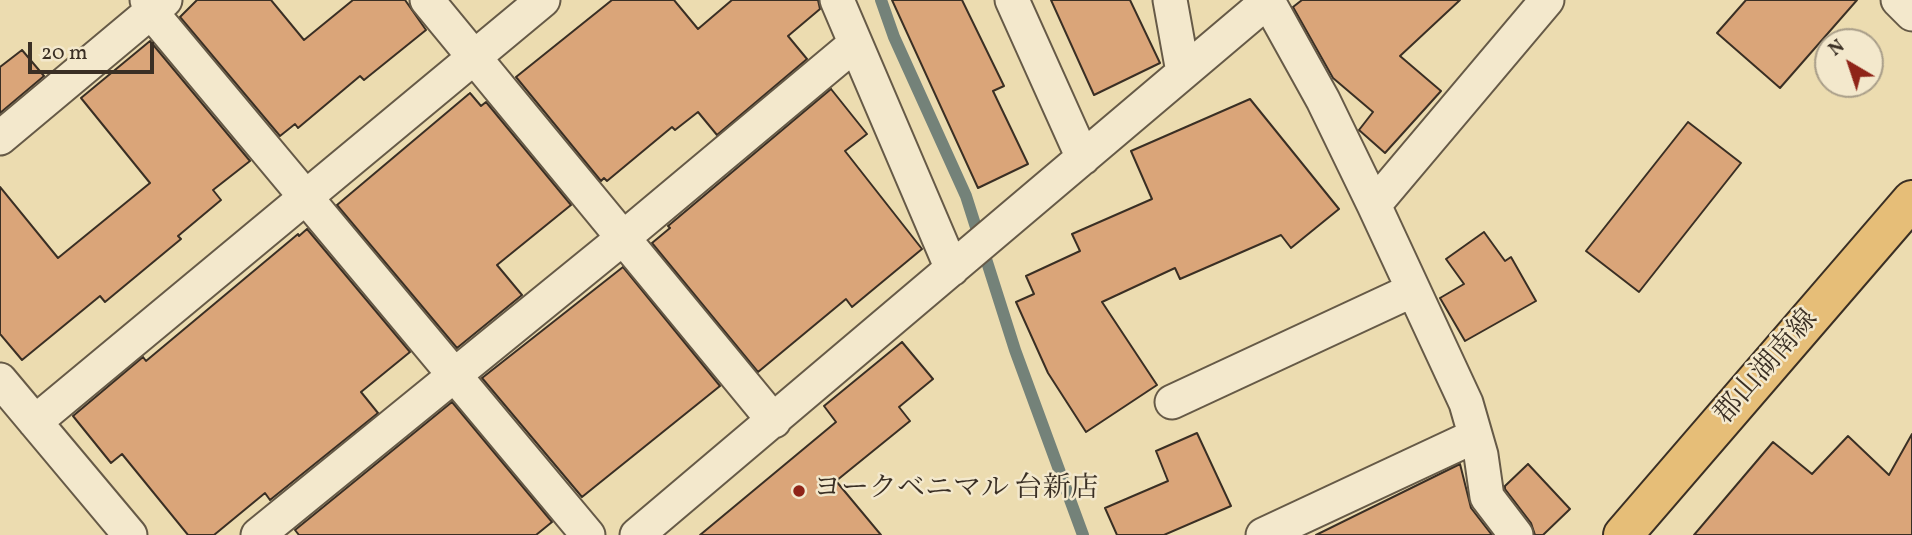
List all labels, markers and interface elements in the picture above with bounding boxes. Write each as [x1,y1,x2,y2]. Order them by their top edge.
scale bar [32,28,158,72]
north arrow [1814,28,1884,98]
text: N [1823,34,1851,63]
text: 20 m [41,39,87,68]
street label: 郡山湖南線 [1709,304,1827,432]
place label: ヨークベニマル 台新店 [813,474,1099,508]
marker: ヨークベニマル 台新店 [791,483,807,499]

